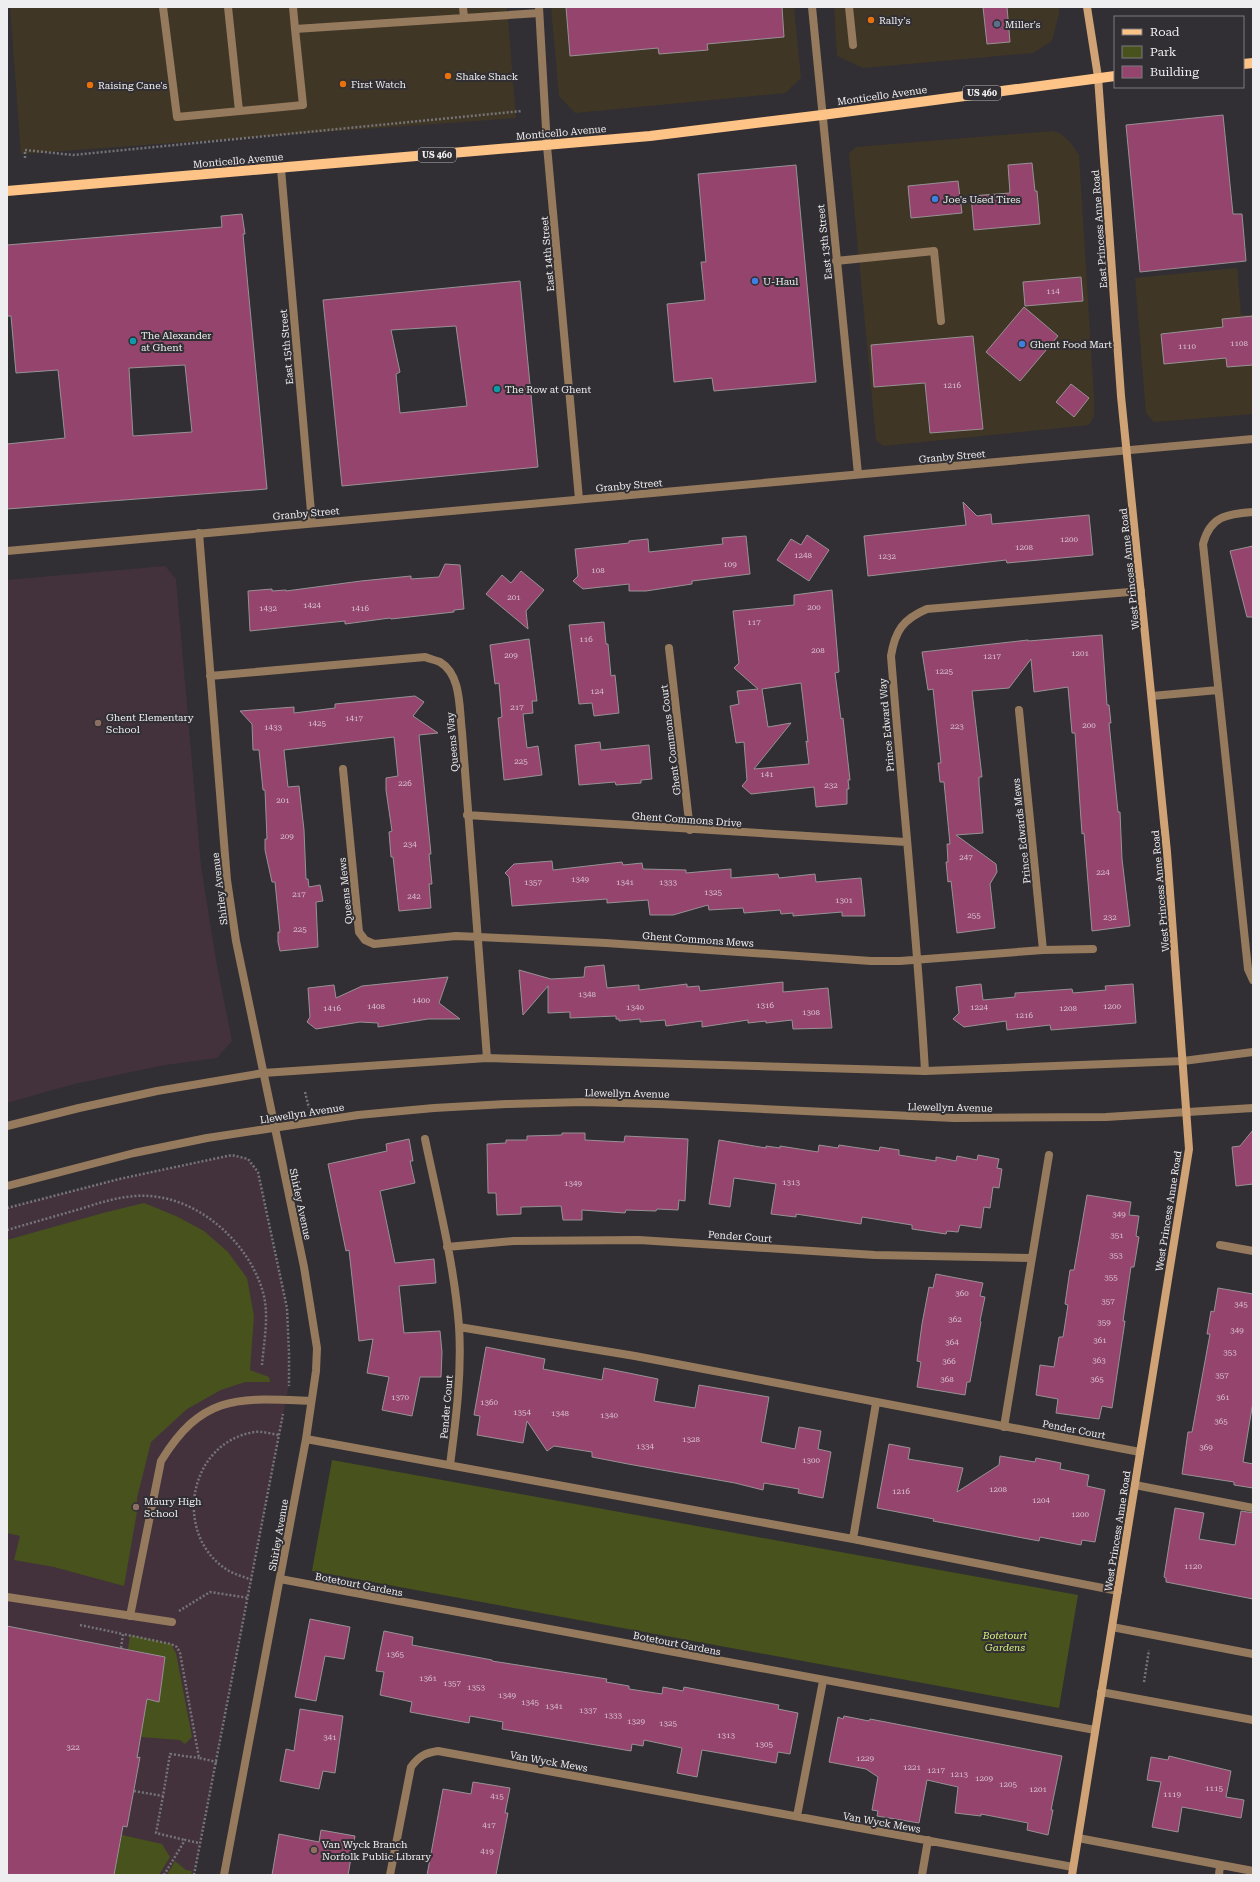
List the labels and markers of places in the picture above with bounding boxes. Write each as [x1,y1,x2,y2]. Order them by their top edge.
marker: Rally's [866,15,876,25]
place label: Rally's [879,15,911,26]
marker: Miller's [992,19,1002,29]
place label: Miller's [1005,19,1041,30]
marker: Shake Shack [443,71,453,81]
place label: Shake Shack [456,71,519,82]
marker: First Watch [338,79,348,89]
place label: First Watch [351,79,407,90]
marker: Raising Cane's [85,80,95,90]
place label: Raising Cane's [98,80,167,91]
marker: Joe's Used Tires [930,194,940,204]
place label: Joe's Used Tires [943,194,1021,205]
marker: U-Haul [750,276,760,286]
place label: U-Haul [763,276,798,287]
place label: The Alexander at Ghent [141,330,211,353]
marker: The Alexander at Ghent [128,336,138,346]
marker: Ghent Food Mart [1017,339,1027,349]
place label: Ghent Food Mart [1030,339,1112,350]
marker: The Row at Ghent [492,384,502,394]
place label: The Row at Ghent [505,384,591,395]
place label: Ghent Elementary School [106,712,194,735]
marker: Ghent Elementary School [93,718,103,728]
place label: Maury High School [144,1496,202,1519]
marker: Maury High School [131,1502,141,1512]
place label: Van Wyck Branch Norfolk Public Library [322,1839,431,1862]
marker: Van Wyck Branch Norfolk Public Library [309,1845,319,1855]

